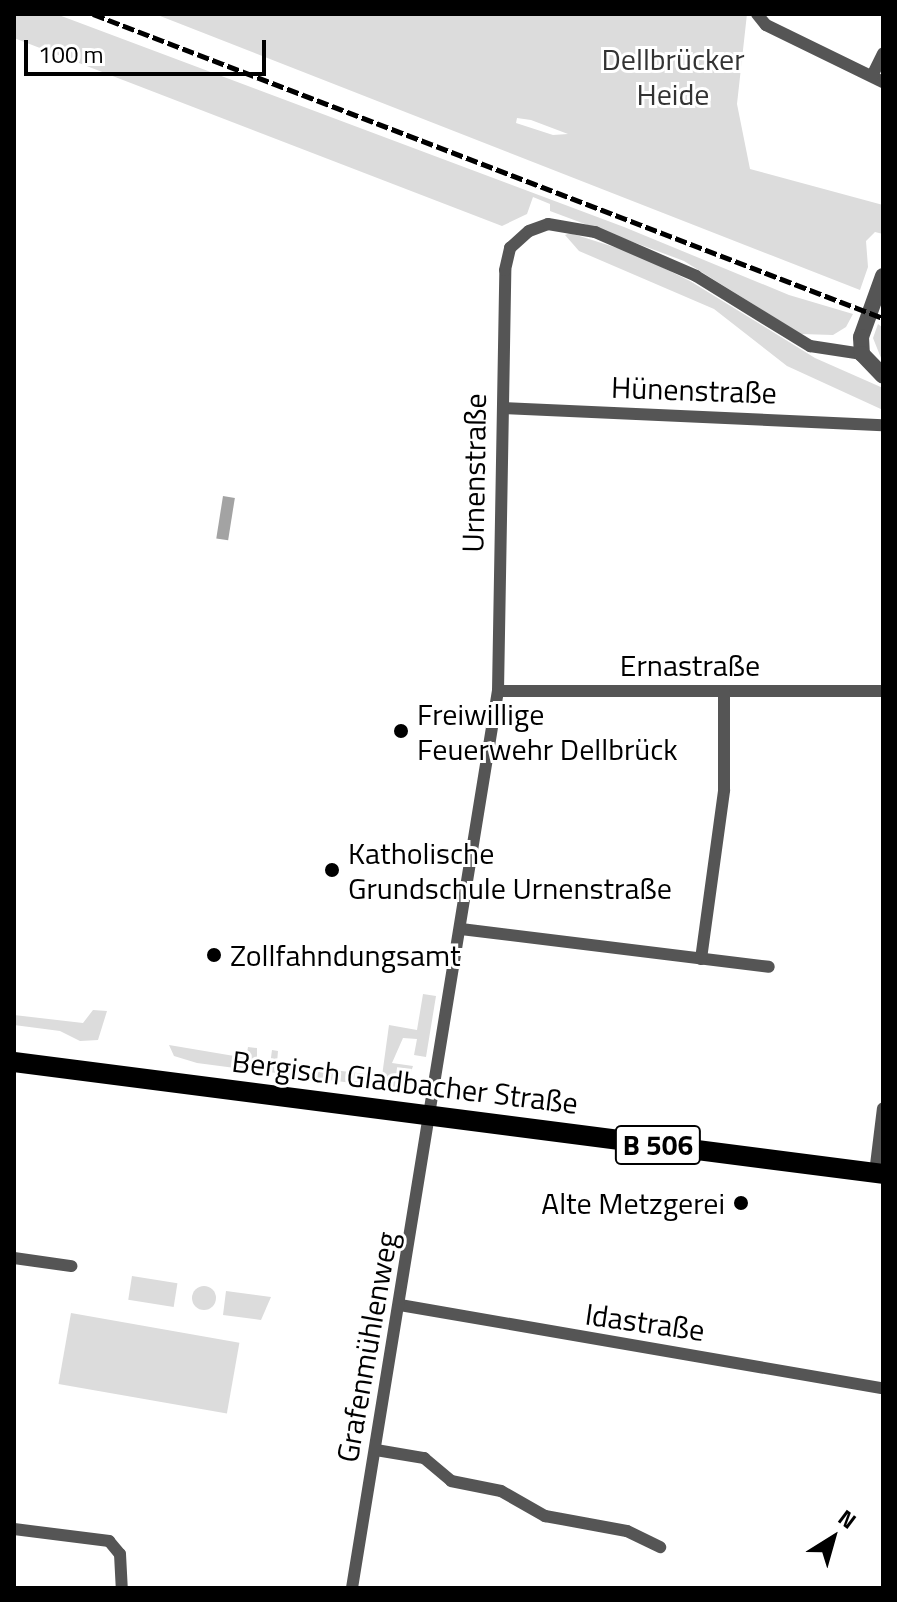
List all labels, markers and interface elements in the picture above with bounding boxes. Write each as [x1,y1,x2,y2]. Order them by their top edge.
scale bar [28,24,270,74]
text: 100 m [38,36,104,72]
park label: Dellbrücker Heide [601,41,745,112]
street label: Hünenstraße [611,369,777,411]
street label: Urnenstraße [455,393,493,553]
street label: Ernastraße [620,647,760,683]
place label: Freiwillige Feuerwehr Dellbrück [417,696,678,766]
marker: Freiwillige Feuerwehr Dellbrück [392,722,410,740]
place label: Katholische Grundschule Urnenstraße [348,835,672,906]
marker: Katholische Grundschule Urnenstraße [323,861,341,879]
place label: Zollfahndungsamt [230,937,460,973]
marker: Zollfahndungsamt [205,946,223,964]
street label: Bergisch Gladbacher Straße [230,1043,580,1121]
road number: B 506 [614,1121,702,1169]
place label: Alte Metzgerei [541,1185,725,1221]
marker: Alte Metzgerei [732,1194,750,1212]
street label: Grafenmühlenweg [329,1229,405,1465]
street label: Idastraße [583,1296,707,1348]
north arrow [793,1498,873,1578]
text: N [831,1501,864,1537]

